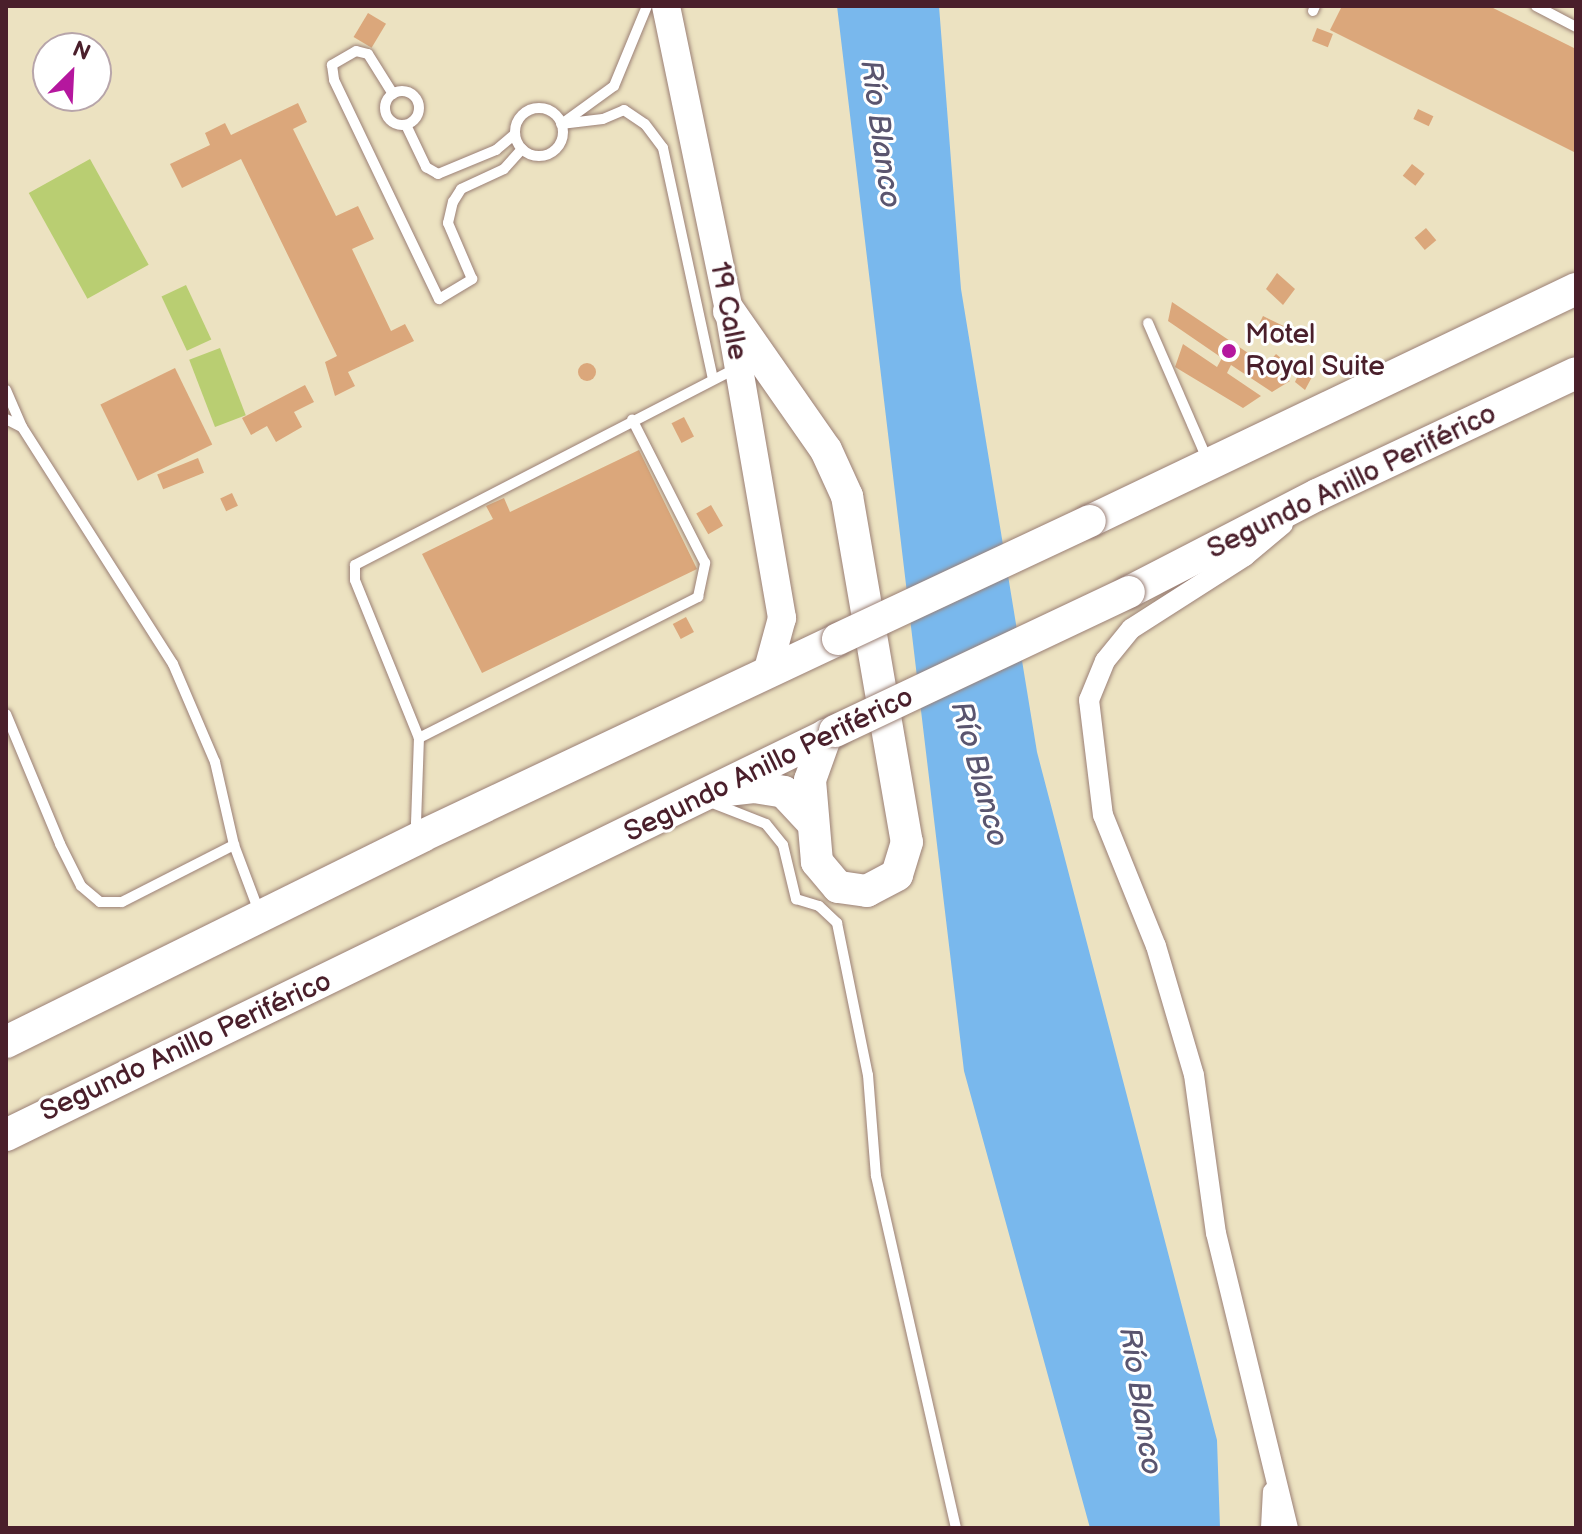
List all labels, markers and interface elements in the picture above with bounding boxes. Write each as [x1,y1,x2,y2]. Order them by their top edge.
north arrow [32,32,112,112]
text: N [68,36,94,67]
water label: Río Blanco [852,58,908,210]
street label: 19 Calle [702,259,754,363]
place label: Motel Royal Suite [1245,318,1385,384]
marker: Motel Royal Suite [1220,342,1238,360]
street label: Segundo Anillo Periférico [1202,397,1502,567]
street label: Segundo Anillo Periférico [619,680,919,850]
water label: Río Blanco [942,697,1016,851]
street label: Segundo Anillo Periférico [35,965,337,1129]
water label: Río Blanco [1111,1325,1169,1477]

